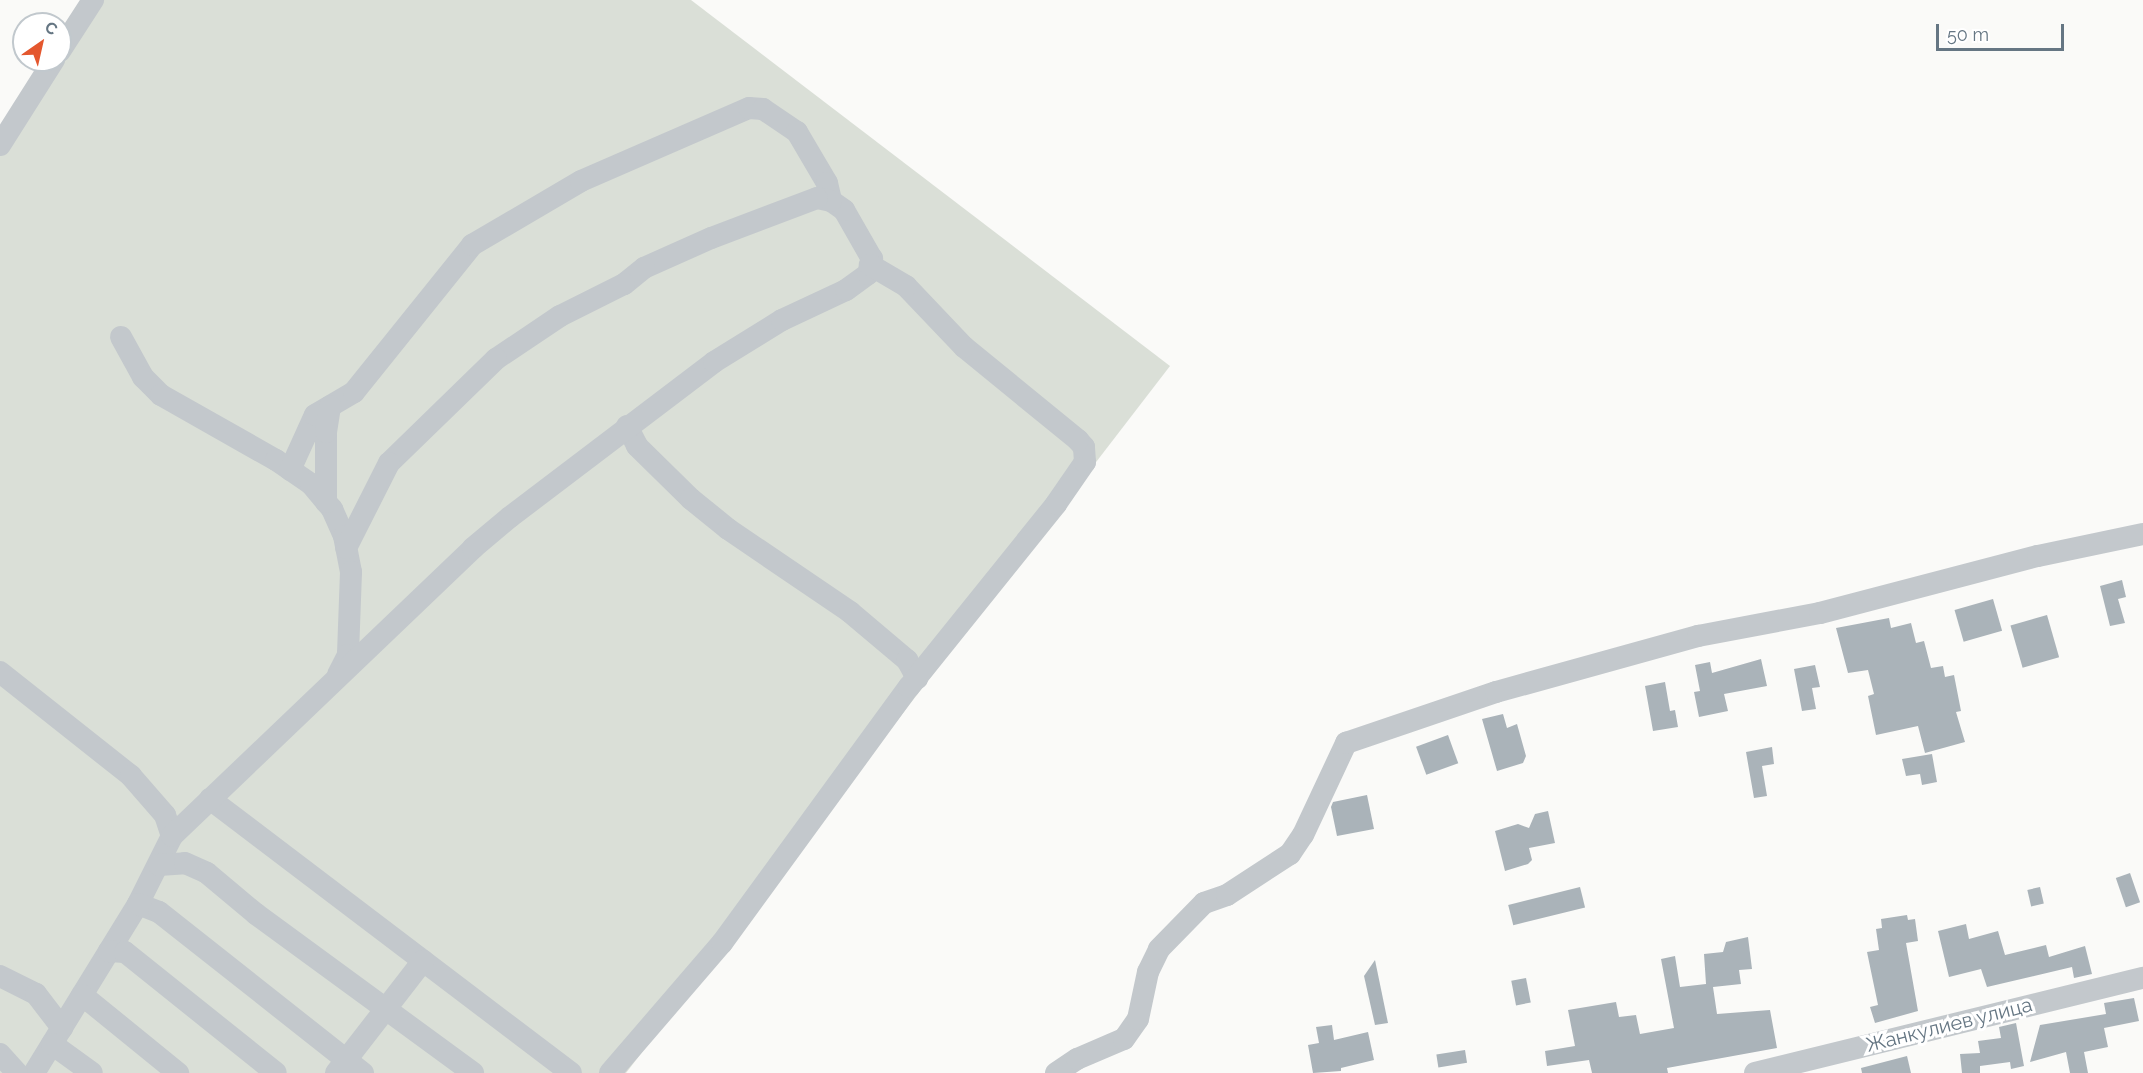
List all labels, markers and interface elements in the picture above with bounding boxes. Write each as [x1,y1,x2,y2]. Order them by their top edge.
north arrow [12,12,72,72]
scale bar [1939,12,2066,50]
text: С [41,17,61,39]
text: 50 m [1947,24,1989,45]
street label: Жанкулиев улица [1863,993,2035,1057]

